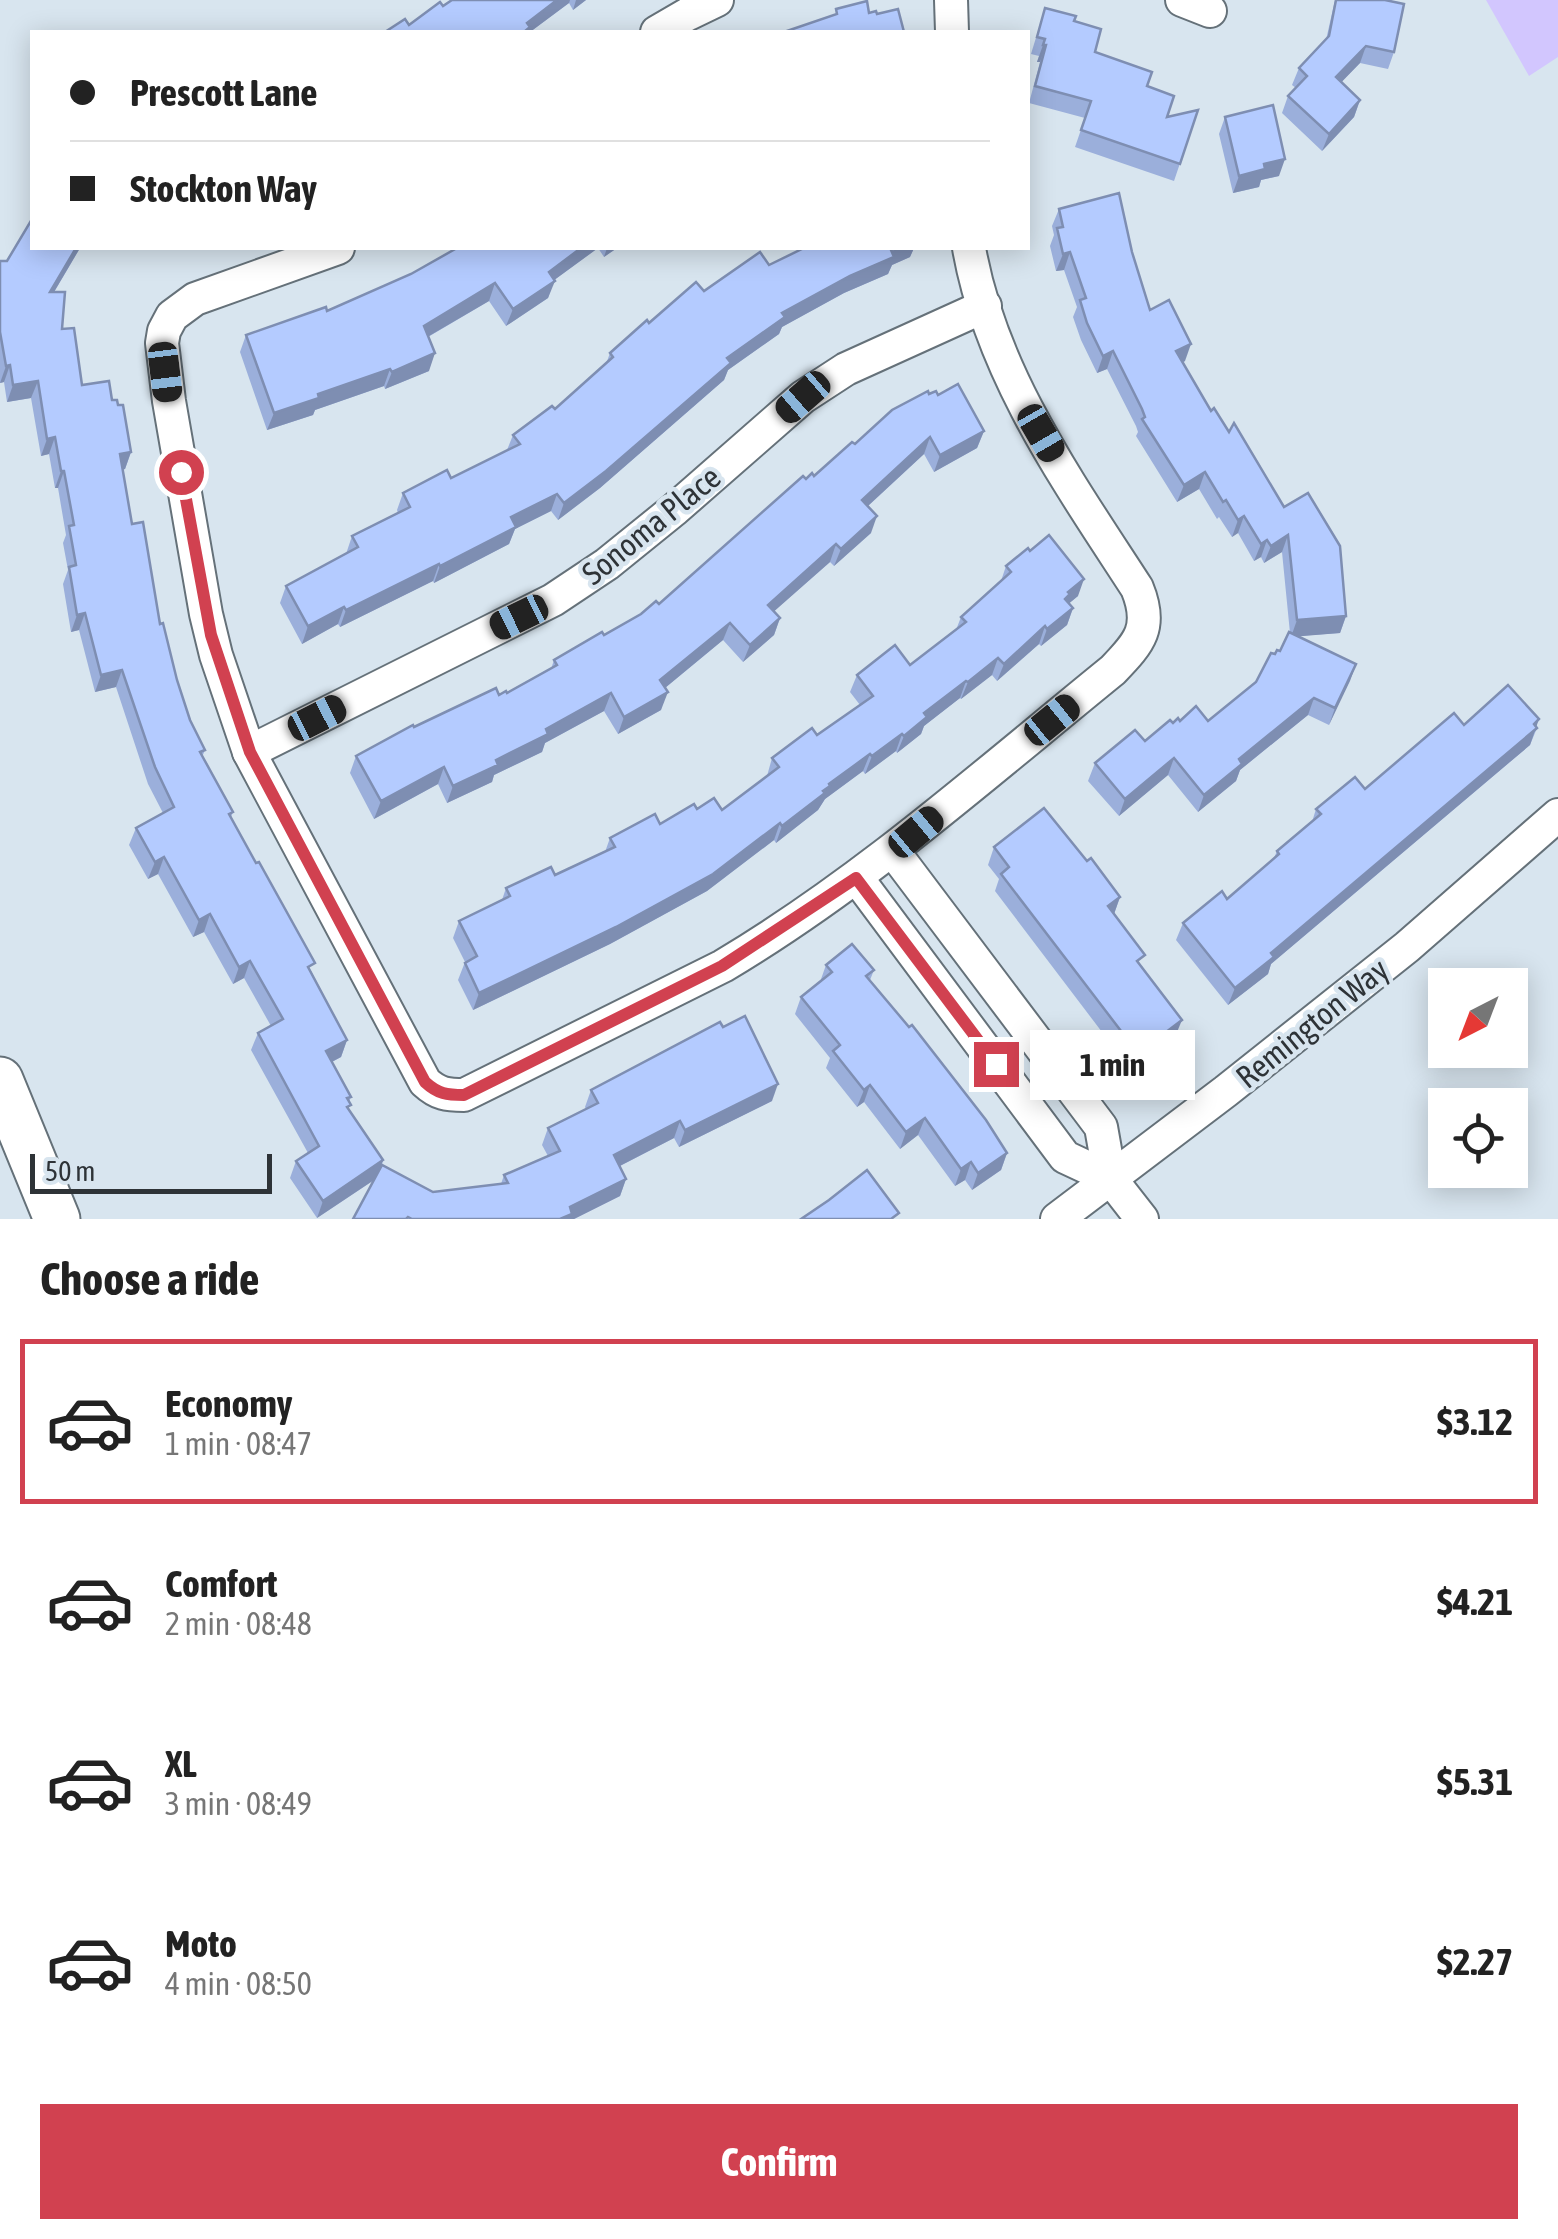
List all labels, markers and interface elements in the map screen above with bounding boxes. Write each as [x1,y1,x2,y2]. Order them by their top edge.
text: Prescott Lane [130,71,318,114]
text: Stockton Way [130,167,317,210]
car [146,340,184,404]
car [771,366,835,428]
car [1013,400,1069,466]
route start [159,450,204,495]
street label: Sonoma Place [575,458,727,592]
car [485,590,553,644]
car [1019,689,1085,751]
car [283,691,351,745]
car [883,801,949,863]
street label: Remington Way [1229,951,1395,1095]
north arrow [1428,968,1528,1068]
map controls [1428,968,1528,1188]
callout: 1 min [1031,1029,1196,1099]
route end [974,1042,1019,1087]
text: 1 min [1080,1046,1145,1083]
button: locate [1428,1088,1528,1188]
scale bar [30,1149,272,1194]
text: 50 m [45,1155,95,1187]
text: Choose a ride [40,1253,259,1305]
icon: car [45,1377,135,1467]
text: Economy [165,1382,292,1425]
text: $3.12 [1437,1400,1513,1443]
text: 1 min · 08:47 [165,1425,312,1462]
icon: car [45,1557,135,1647]
text: Comfort [165,1562,277,1605]
text: $4.21 [1437,1580,1513,1623]
text: 2 min · 08:48 [165,1605,312,1642]
icon: car [45,1737,135,1827]
text: XL [165,1742,197,1785]
text: $5.31 [1437,1760,1513,1803]
text: 3 min · 08:49 [165,1785,312,1822]
icon: car [45,1917,135,2007]
text: Moto [165,1922,237,1965]
text: $2.27 [1437,1940,1513,1983]
text: 4 min · 08:50 [165,1965,312,2002]
button: Confirm [40,2104,1518,2219]

